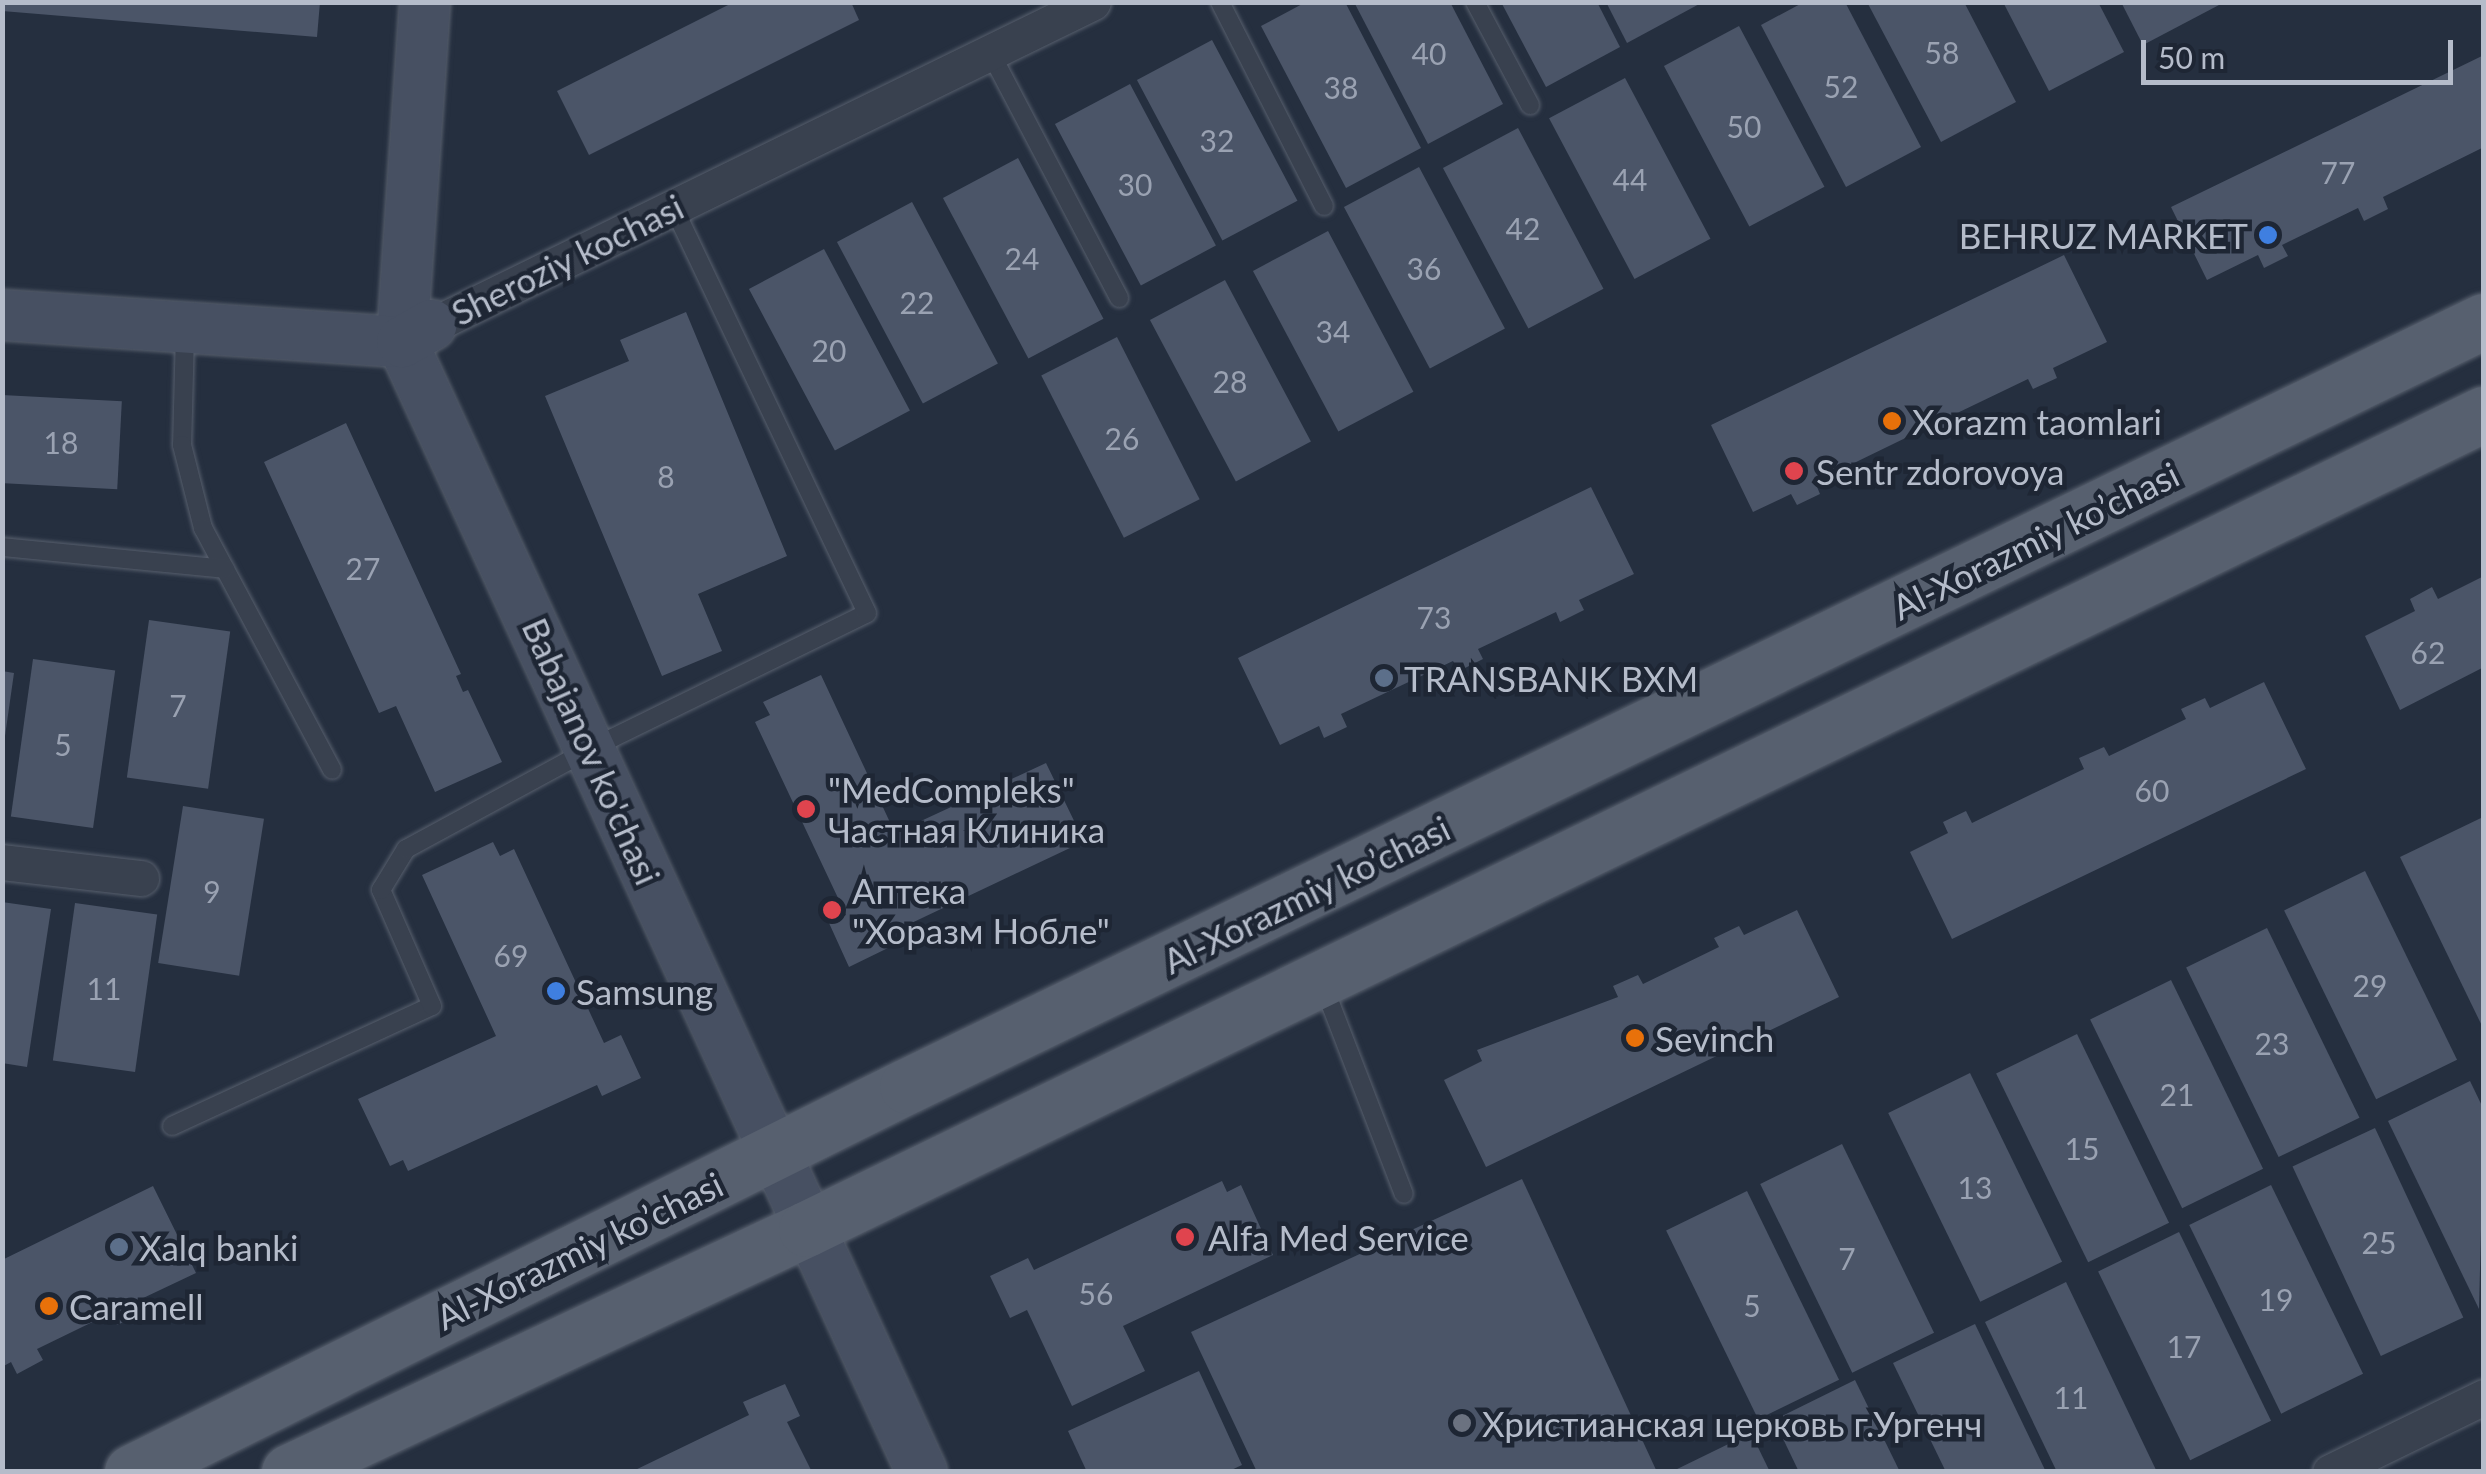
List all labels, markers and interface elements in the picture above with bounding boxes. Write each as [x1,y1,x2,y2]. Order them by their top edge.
scale bar [2146,20,2458,82]
house number: 58 [1925,34,1959,70]
house number: 40 [1412,35,1446,71]
text: 50 m [2158,39,2225,75]
house number: 52 [1824,68,1858,104]
house number: 38 [1324,69,1358,105]
house number: 50 [1727,108,1761,144]
house number: 32 [1200,122,1234,158]
house number: 77 [2321,154,2355,190]
house number: 44 [1613,161,1647,197]
house number: 30 [1118,166,1152,202]
street label: Sheroziy kochasi [444,185,690,333]
house number: 42 [1506,210,1540,246]
place label: BEHRUZ MARKET [1959,214,2248,256]
marker: BEHRUZ MARKET [2257,224,2279,246]
house number: 24 [1005,240,1039,276]
house number: 36 [1407,250,1441,286]
house number: 22 [900,284,934,320]
house number: 34 [1316,313,1350,349]
house number: 20 [812,332,846,368]
house number: 28 [1213,363,1247,399]
place label: Xorazm taomlari [1912,400,2162,442]
marker: Xorazm taomlari [1881,410,1903,432]
house number: 26 [1105,420,1139,456]
house number: 18 [44,424,78,460]
place label: Sentr zdorovoya [1816,450,2065,492]
street label: Al-Xorazmiy ko’chasi [1884,452,2186,628]
house number: 8 [657,458,675,494]
marker: Sentr zdorovoya [1781,458,1807,484]
house number: 27 [346,550,380,586]
house number: 73 [1417,599,1451,635]
street label: Babajanov ko'chasi [514,611,670,891]
house number: 62 [2411,634,2445,670]
place label: TRANSBANK BXM [1404,657,1698,699]
marker: TRANSBANK BXM [1373,667,1395,689]
house number: 7 [169,687,187,723]
house number: 5 [54,726,72,762]
place label: "MedCompleks" Частная Клиника [828,768,1105,850]
house number: 60 [2135,772,2169,808]
marker: "MedCompleks" Частная Клиника [793,796,819,822]
street label: Al-Xorazmiy ko’chasi [1155,806,1457,982]
place label: Аптека "Хоразм Нобле" [852,869,1110,951]
house number: 9 [203,873,221,909]
marker: Аптека "Хоразм Нобле" [821,899,843,921]
house number: 69 [494,937,528,973]
house number: 29 [2353,967,2387,1003]
house number: 11 [87,970,121,1006]
place label: Samsung [576,970,713,1012]
marker: Samsung [545,980,567,1002]
place label: Sevinch [1655,1017,1774,1059]
house number: 23 [2255,1025,2289,1061]
marker: Sevinch [1624,1027,1646,1049]
house number: 21 [2160,1076,2194,1112]
house number: 15 [2065,1130,2099,1166]
street label: Al-Xorazmiy ko’chasi [428,1162,730,1338]
house number: 13 [1958,1169,1992,1205]
place label: Alfa Med Service [1208,1216,1469,1258]
marker: Alfa Med Service [1172,1224,1198,1250]
house number: 25 [2362,1224,2396,1260]
place label: Xalq banki [139,1226,298,1268]
marker: Xalq banki [108,1236,130,1258]
house number: 7 [1838,1240,1856,1276]
house number: 56 [1079,1275,1113,1311]
house number: 19 [2259,1281,2293,1317]
place label: Caramell [69,1285,203,1327]
house number: 5 [1743,1287,1761,1323]
marker: Caramell [38,1295,60,1317]
house number: 17 [2167,1328,2201,1364]
house number: 11 [2054,1379,2088,1415]
place label: Христианская церковь г.Ургенч [1482,1402,1982,1444]
marker: Христианская церковь г.Ургенч [1451,1412,1473,1434]

